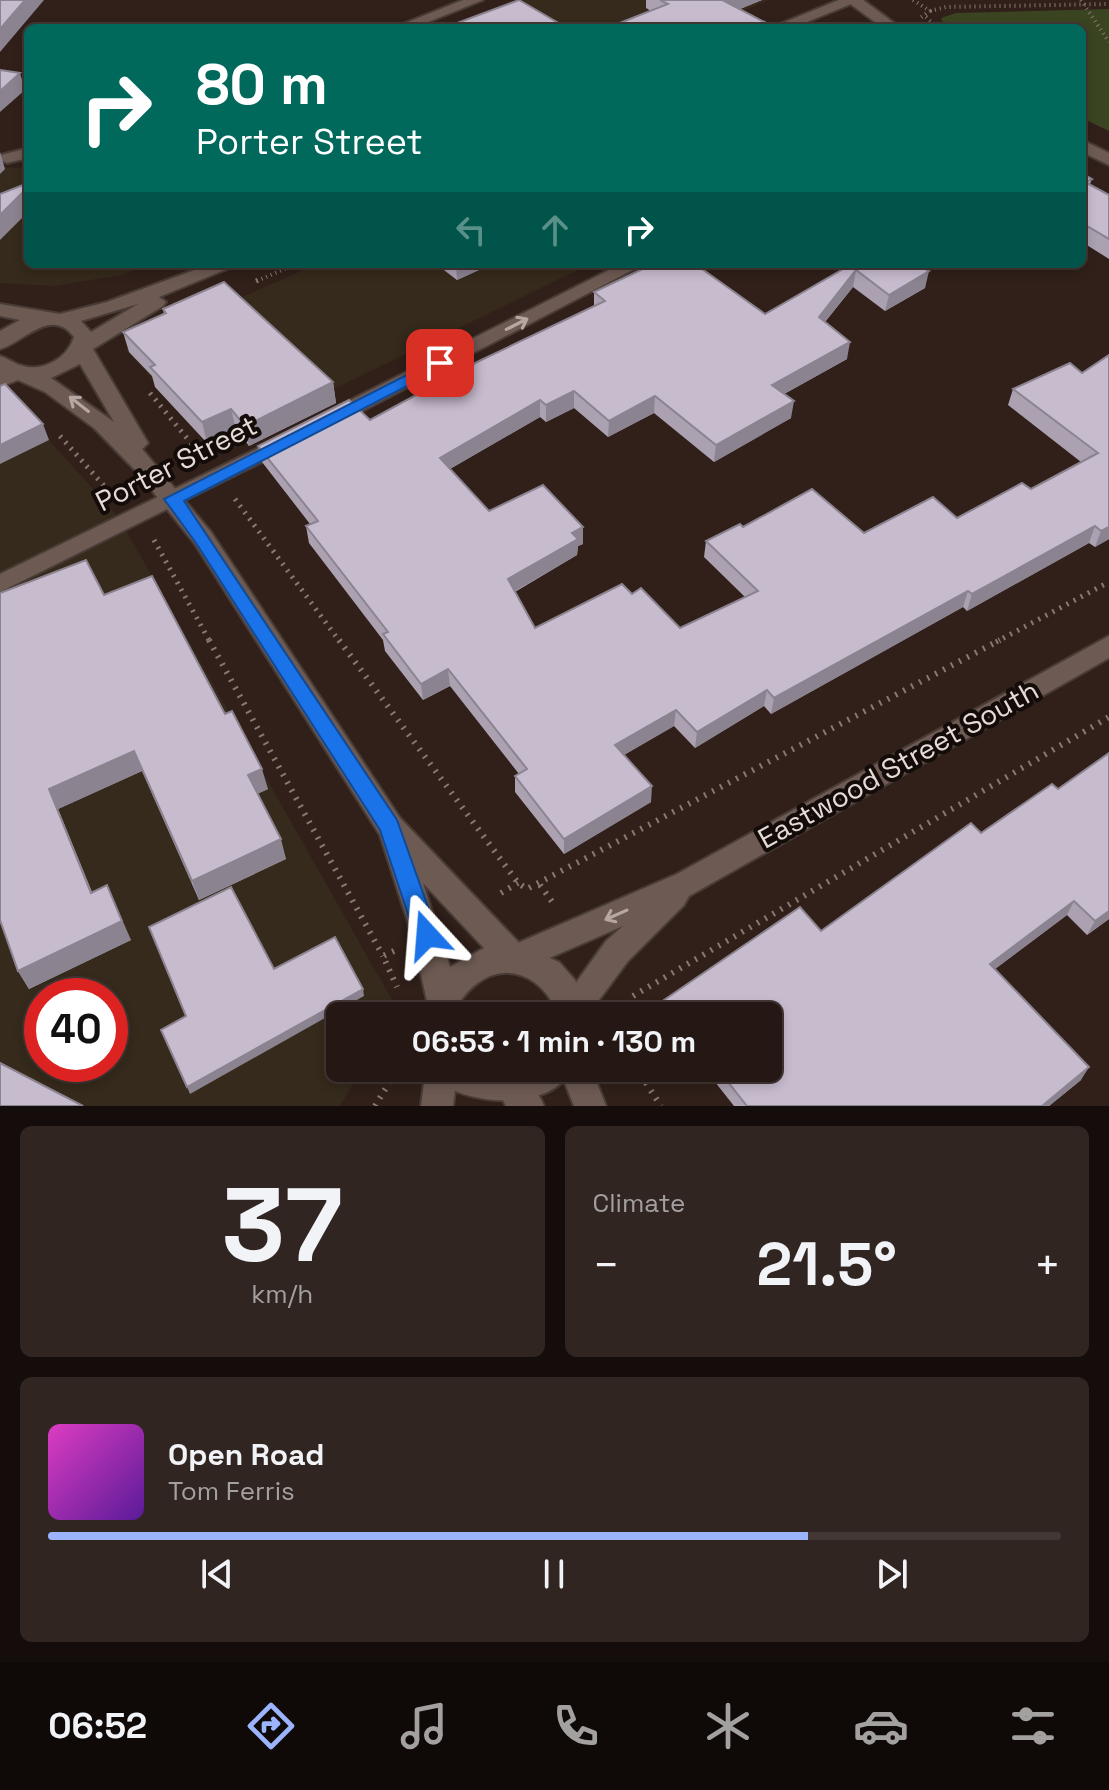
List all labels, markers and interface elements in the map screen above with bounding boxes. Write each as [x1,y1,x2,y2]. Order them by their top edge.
text: 80 m [196,49,328,120]
icon: right [64,56,168,160]
text: Porter Street [196,119,423,165]
icon: left [449,208,493,252]
icon: ahead [533,208,577,252]
icon: right [617,208,661,252]
one-way arrow [505,315,529,331]
pin [406,329,474,397]
icon: arrive [418,341,462,385]
one-way arrow [69,395,90,412]
street label: Porter Street [89,407,263,519]
street label: Eastwood Street South [751,672,1045,856]
position arrow [385,893,469,977]
one-way arrow [604,908,629,923]
speed limit sign: 40 [24,978,128,1082]
text: 06:53 · 1 min · 130 m [412,1022,696,1061]
text: 37 [222,1159,343,1291]
text: Climate [593,1186,685,1220]
text: 21.5° [757,1226,897,1303]
text: − [593,1237,620,1293]
text: + [1034,1237,1061,1293]
text: km/h [251,1277,313,1311]
text: Open Road [168,1435,324,1474]
text: Tom Ferris [168,1474,295,1508]
icon: previous [195,1552,239,1596]
icon: pause [532,1552,576,1596]
icon: next [870,1552,914,1596]
icon: directions [243,1698,299,1754]
icon: music [396,1698,452,1754]
icon: phone [548,1698,604,1754]
icon: climate [700,1698,756,1754]
icon: car [853,1698,909,1754]
icon: filters [1005,1698,1061,1754]
text: 06:52 [48,1703,147,1749]

